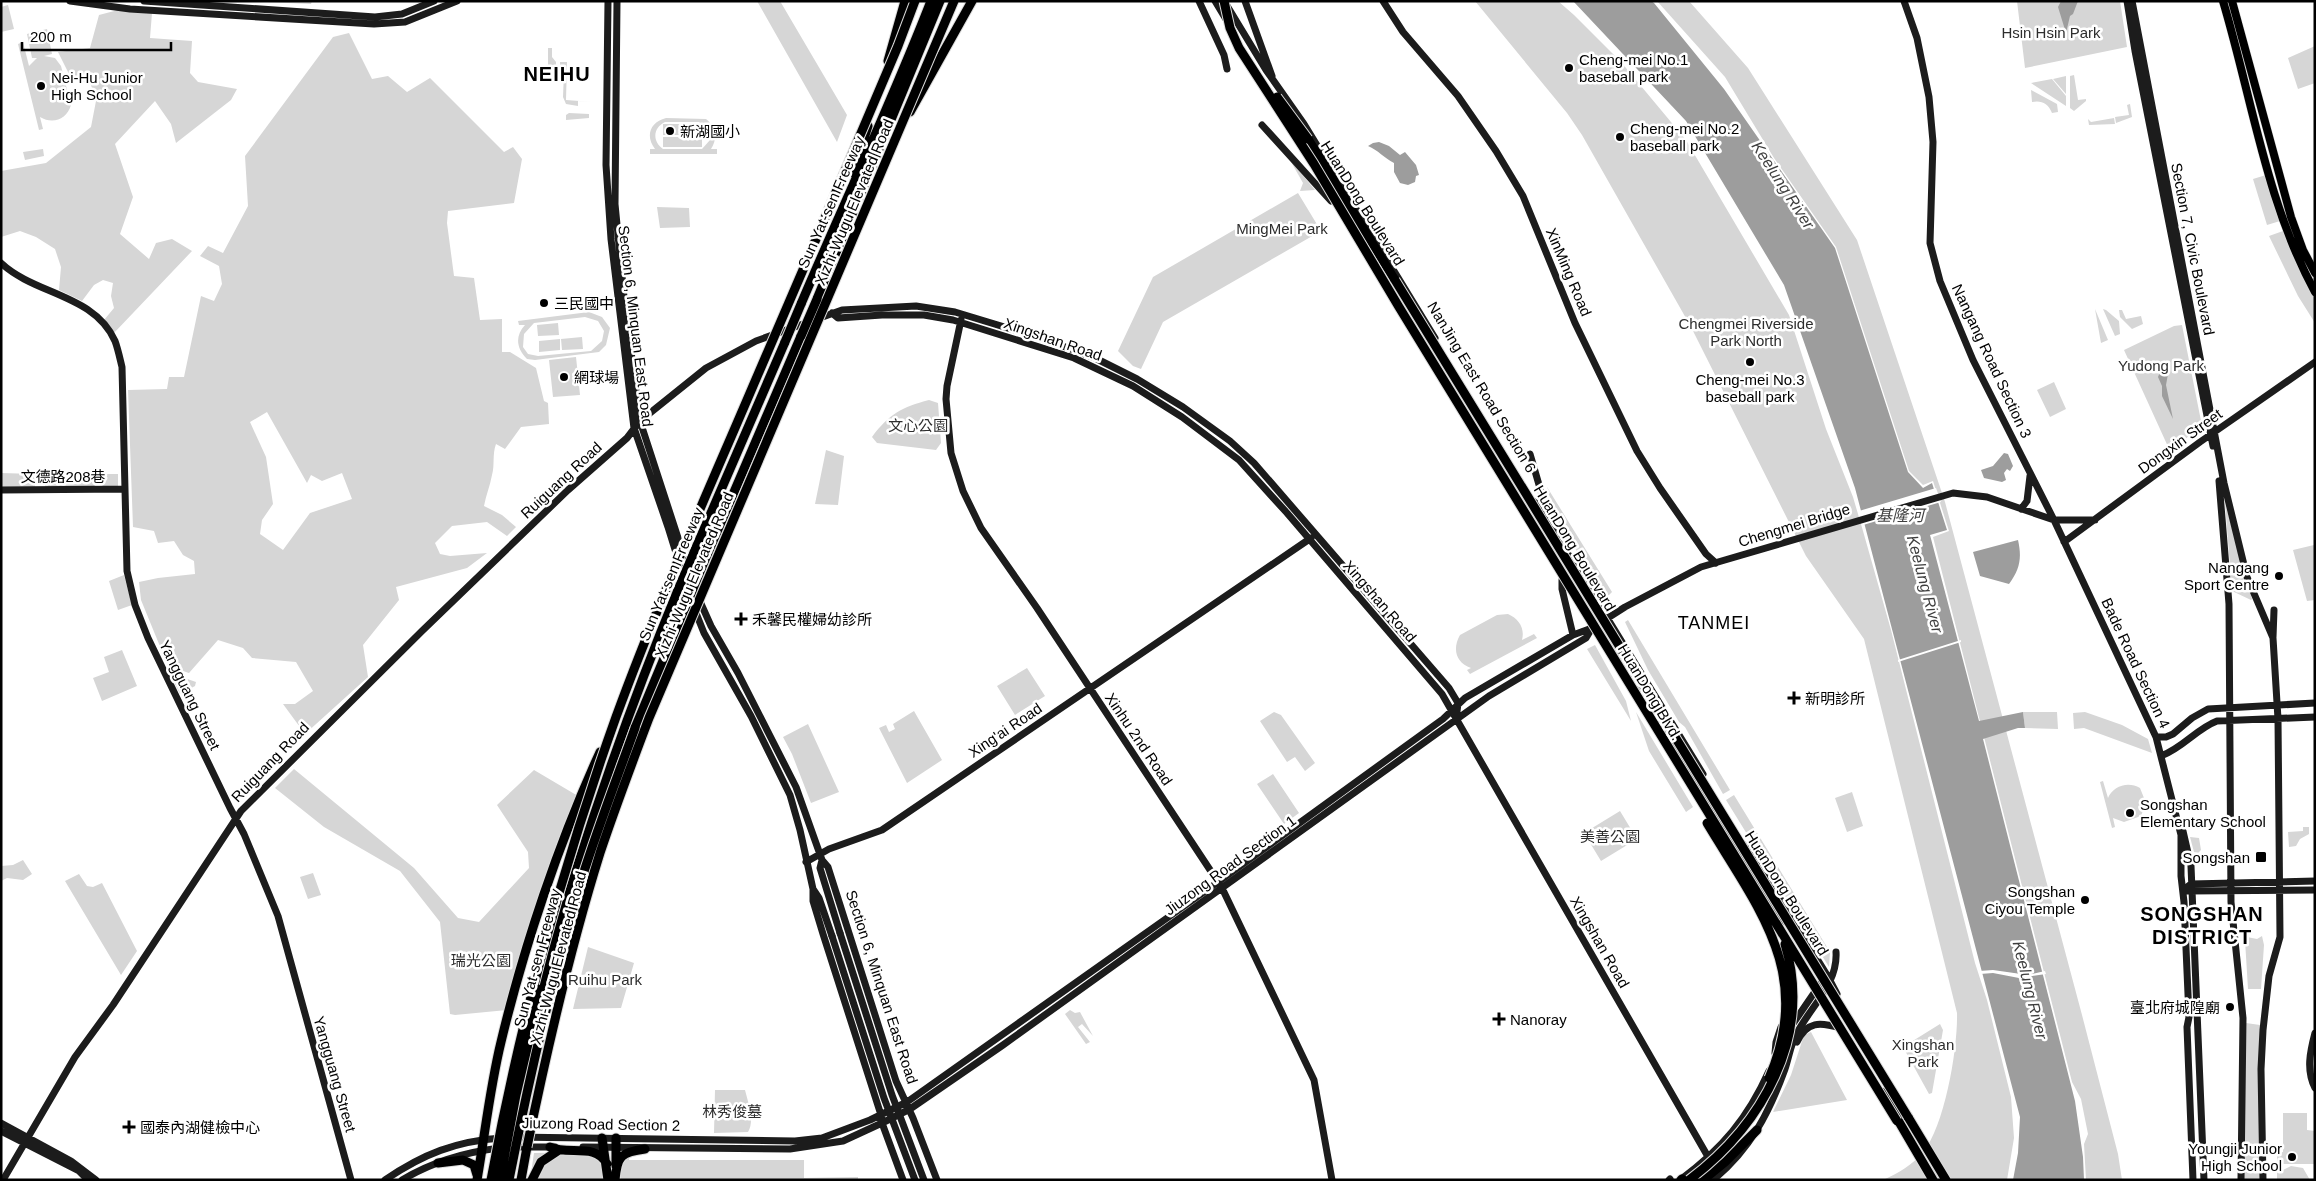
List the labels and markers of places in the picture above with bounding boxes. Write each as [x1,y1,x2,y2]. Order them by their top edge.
place label: Cheng-mei No.1 baseball park [1579,51,1688,85]
marker: Cheng-mei No.1 baseball park [1563,62,1575,74]
place label: Nei-Hu Junior High School [51,69,143,103]
marker: Nei-Hu Junior High School [35,80,47,92]
place label: Cheng-mei No.2 baseball park [1630,120,1739,154]
place label: 新湖國小 [680,123,740,140]
marker: 新湖國小 [664,125,676,137]
marker: Cheng-mei No.2 baseball park [1614,131,1626,143]
place label: 三民國中 [554,295,614,312]
marker: 三民國中 [538,297,550,309]
marker: Cheng-mei No.3 baseball park [1744,356,1756,368]
place label: 網球場 [574,369,619,386]
marker: 網球場 [558,371,570,383]
place label: Cheng-mei No.3 baseball park [1695,371,1805,405]
place label: Nangang Sport Centre [2184,559,2269,593]
marker: Nangang Sport Centre [2273,570,2285,582]
place label: 禾馨民權婦幼診所 [752,611,872,628]
marker: 禾馨民權婦幼診所 [734,612,748,626]
place label: 新明診所 [1805,690,1865,707]
marker: 新明診所 [1787,691,1801,705]
place label: Songshan Elementary School [2140,796,2266,830]
marker: Songshan Elementary School [2124,807,2136,819]
place label: Songshan [2182,849,2250,866]
marker: Songshan [2254,850,2268,864]
place label: Songshan Ciyou Temple [1984,883,2075,917]
marker: Songshan Ciyou Temple [2079,894,2091,906]
place label: 臺北府城隍廟 [2130,999,2220,1016]
marker: 臺北府城隍廟 [2224,1001,2236,1013]
place label: Nanoray [1510,1011,1567,1028]
marker: Nanoray [1492,1012,1506,1026]
place label: 國泰內湖健檢中心 [140,1119,260,1136]
marker: 國泰內湖健檢中心 [122,1120,136,1134]
place label: Youngji Junior High School [2188,1140,2282,1174]
marker: Youngji Junior High School [2286,1151,2298,1163]

